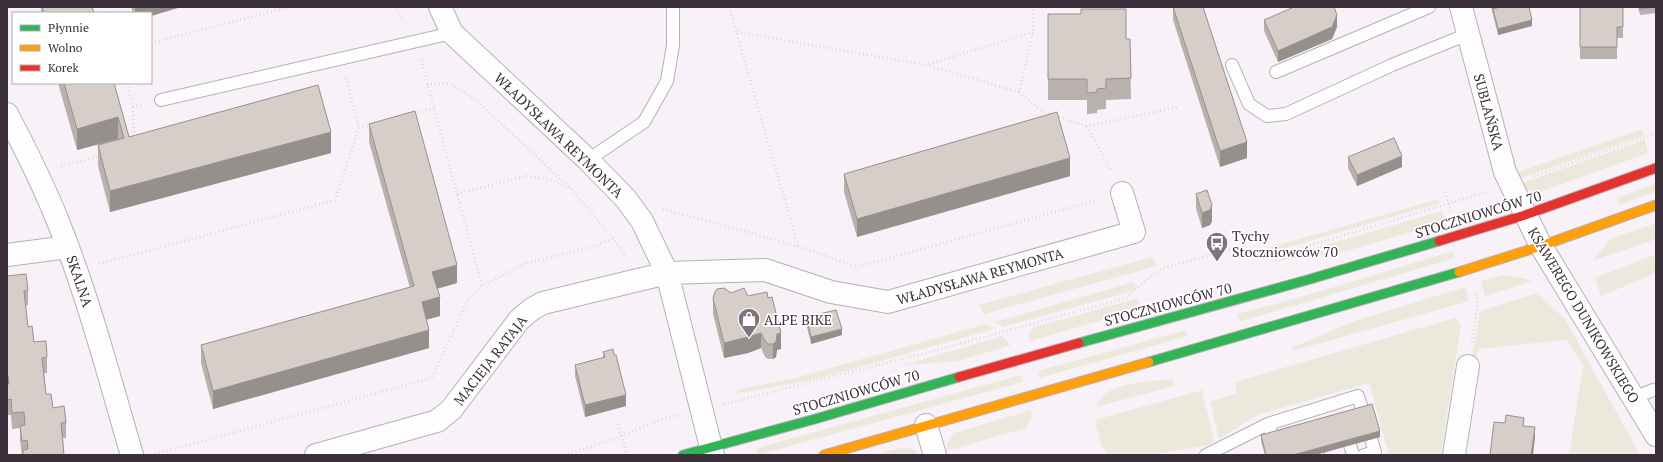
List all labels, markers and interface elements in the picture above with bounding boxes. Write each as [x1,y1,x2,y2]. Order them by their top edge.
legend [12,12,152,84]
text: Płynnie [48,20,89,35]
text: Wolno [48,40,83,55]
text: Korek [48,60,79,75]
street label: WŁADYSŁAWA REYMONTA [490,68,628,202]
street label: SUBLAŃSKA [1470,71,1508,153]
street label: STOCZNIOWCÓW 70 [1413,186,1543,242]
street label: KSAWEREGO DUNIKOWSKIEGO [1524,223,1644,407]
place label: Tychy Stoczniowców 70 [1232,226,1338,261]
bus stop icon: Tychy Stoczniowców 70 [1204,230,1230,263]
street label: WŁADYSŁAWA REYMONTA [894,243,1066,309]
street label: SKALNA [62,253,98,310]
street label: STOCZNIOWCÓW 70 [1102,278,1234,330]
shop icon: ALPE BIKE [736,306,762,339]
place label: ALPE BIKE [764,310,832,329]
street label: MACIEJA RATAJA [449,311,531,409]
street label: STOCZNIOWCÓW 70 [790,365,922,419]

